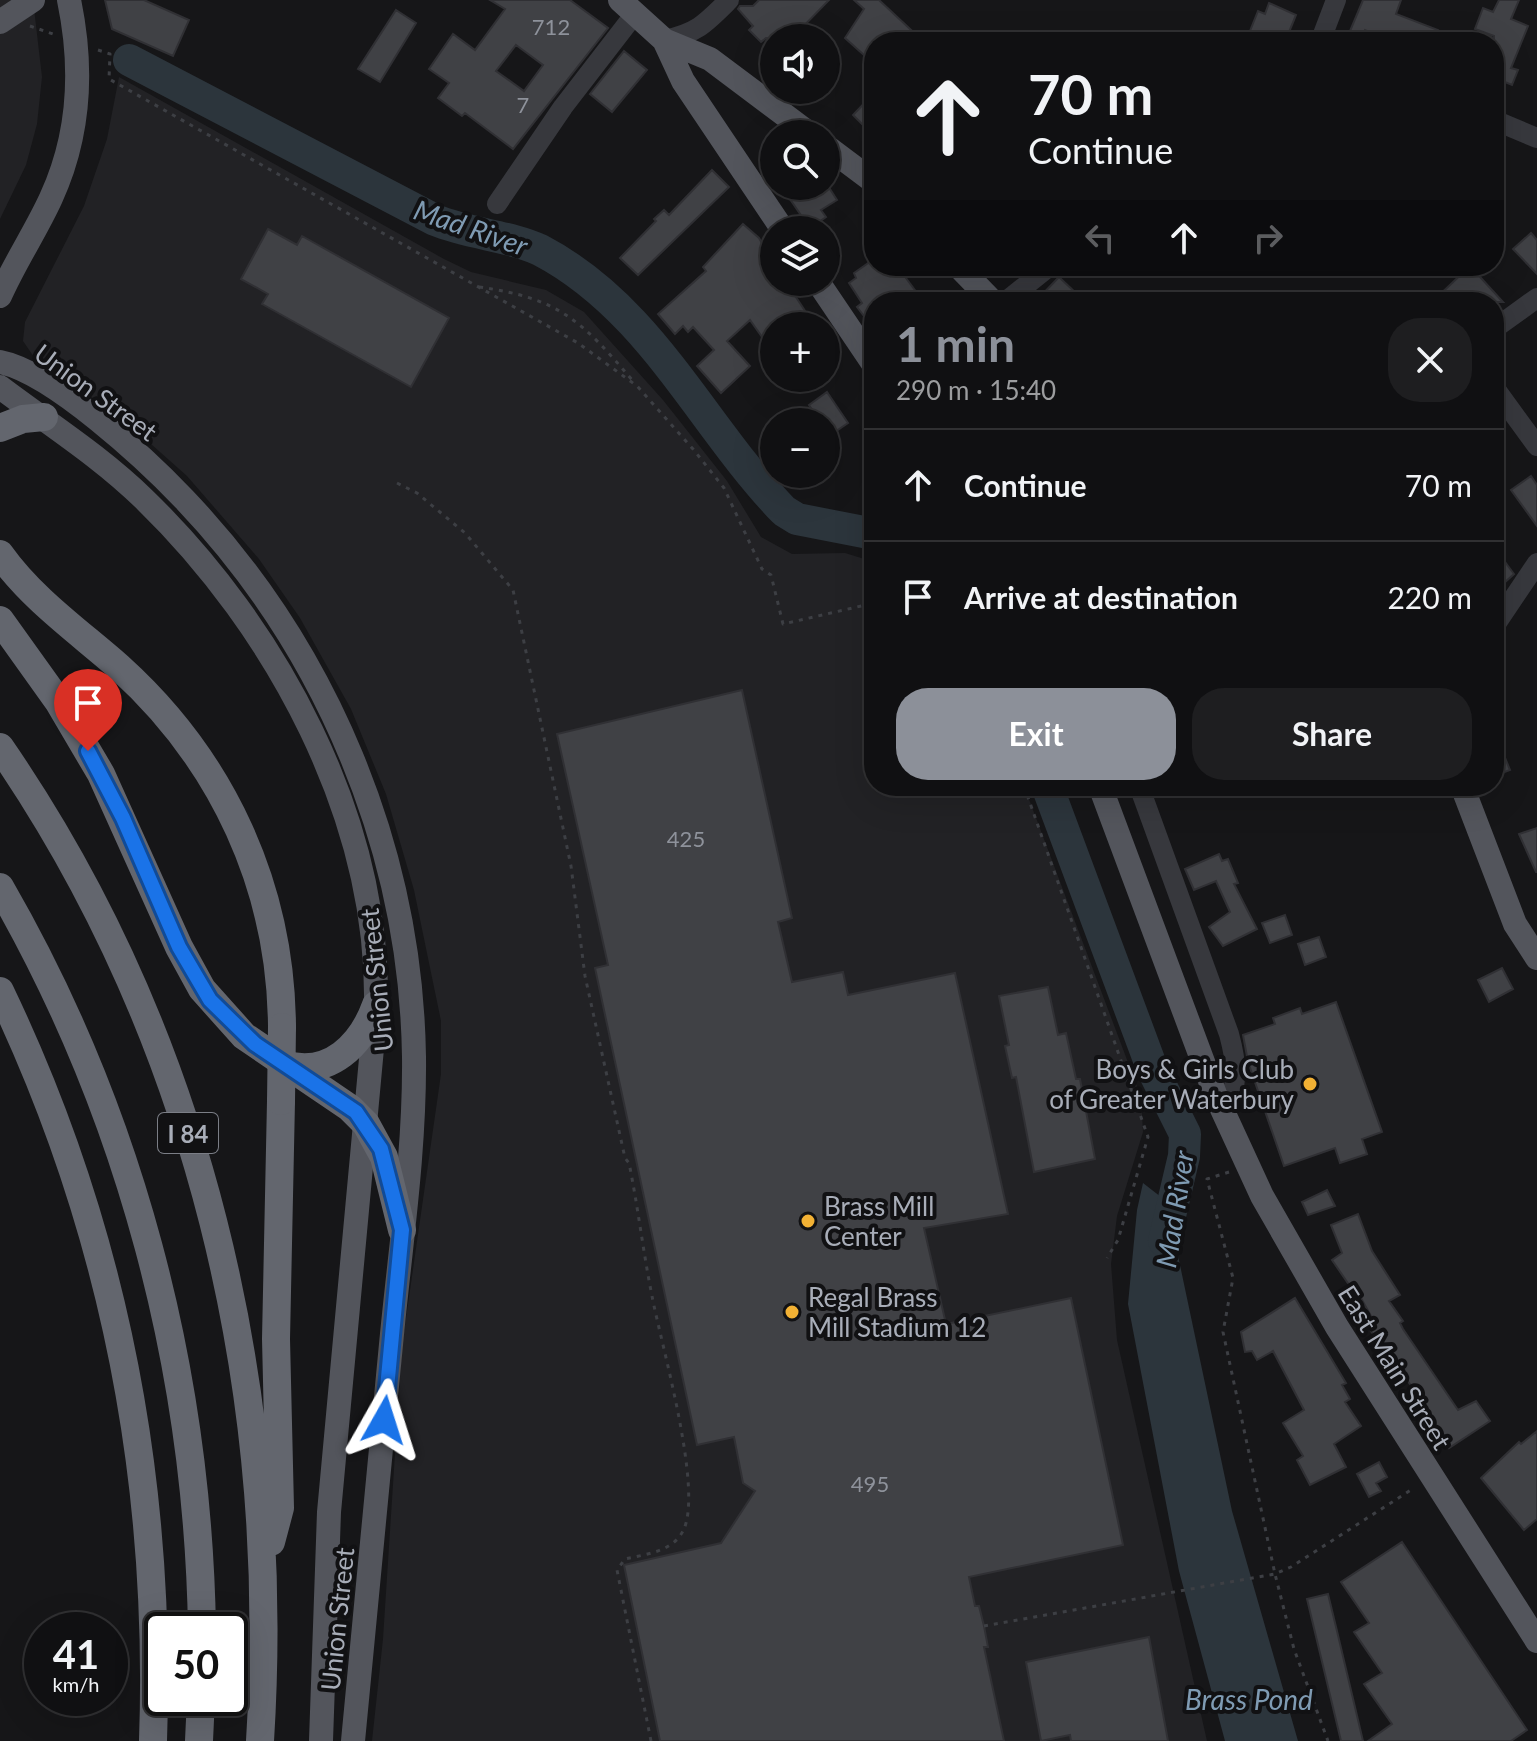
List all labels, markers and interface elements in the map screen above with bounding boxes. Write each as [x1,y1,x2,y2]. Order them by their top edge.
house number: 712 [532,13,570,40]
map controls [760,24,840,488]
button: sound [760,24,840,104]
text: 70 m [1028,60,1153,127]
icon: ahead [896,64,1000,168]
house number: 7 [517,91,529,118]
button: search [760,120,840,200]
text: Continue [1028,128,1173,172]
water label: Mad River [410,192,533,262]
button: layers [760,216,840,296]
icon: left [1078,216,1122,260]
icon: ahead [1162,216,1206,260]
icon: right [1246,216,1290,260]
button: + [760,312,840,392]
text: 1 min [896,315,1015,372]
button: close [1388,318,1472,402]
street label: Union Street [28,337,164,448]
text: 290 m · 15:40 [896,374,1056,406]
button: − [760,408,840,488]
icon: ahead [896,463,940,507]
text: Continue [964,467,1087,503]
text: 70 m [1405,467,1472,503]
icon: arrive [896,575,940,619]
text: Arrive at destination [964,579,1238,615]
text: 220 m [1387,579,1472,615]
pin [54,669,122,751]
icon: arrive [66,681,110,725]
button: Exit [896,688,1176,780]
button: Share [1192,688,1472,780]
house number: 425 [667,825,705,852]
street label: Union Street [352,906,399,1053]
place label: Boys & Girls Club of Greater Waterbury [1049,1053,1295,1115]
marker: Boys & Girls Club of Greater Waterbury [1301,1075,1319,1093]
road number: I 84 [158,1113,218,1153]
water label: Mad River [1148,1148,1200,1270]
place label: Brass Mill Center [824,1190,934,1252]
marker: Brass Mill Center [799,1212,817,1230]
street label: East Main Street [1332,1279,1459,1456]
place label: Regal Brass Mill Stadium 12 [808,1281,986,1343]
marker: Regal Brass Mill Stadium 12 [783,1303,801,1321]
position arrow [342,1378,426,1462]
house number: 495 [851,1470,889,1497]
street label: Union Street [314,1545,361,1692]
speed limit sign: 50 [144,1612,248,1716]
text: 41 [53,1630,99,1678]
text: km/h [53,1672,99,1696]
water label: Brass Pond [1185,1682,1313,1716]

